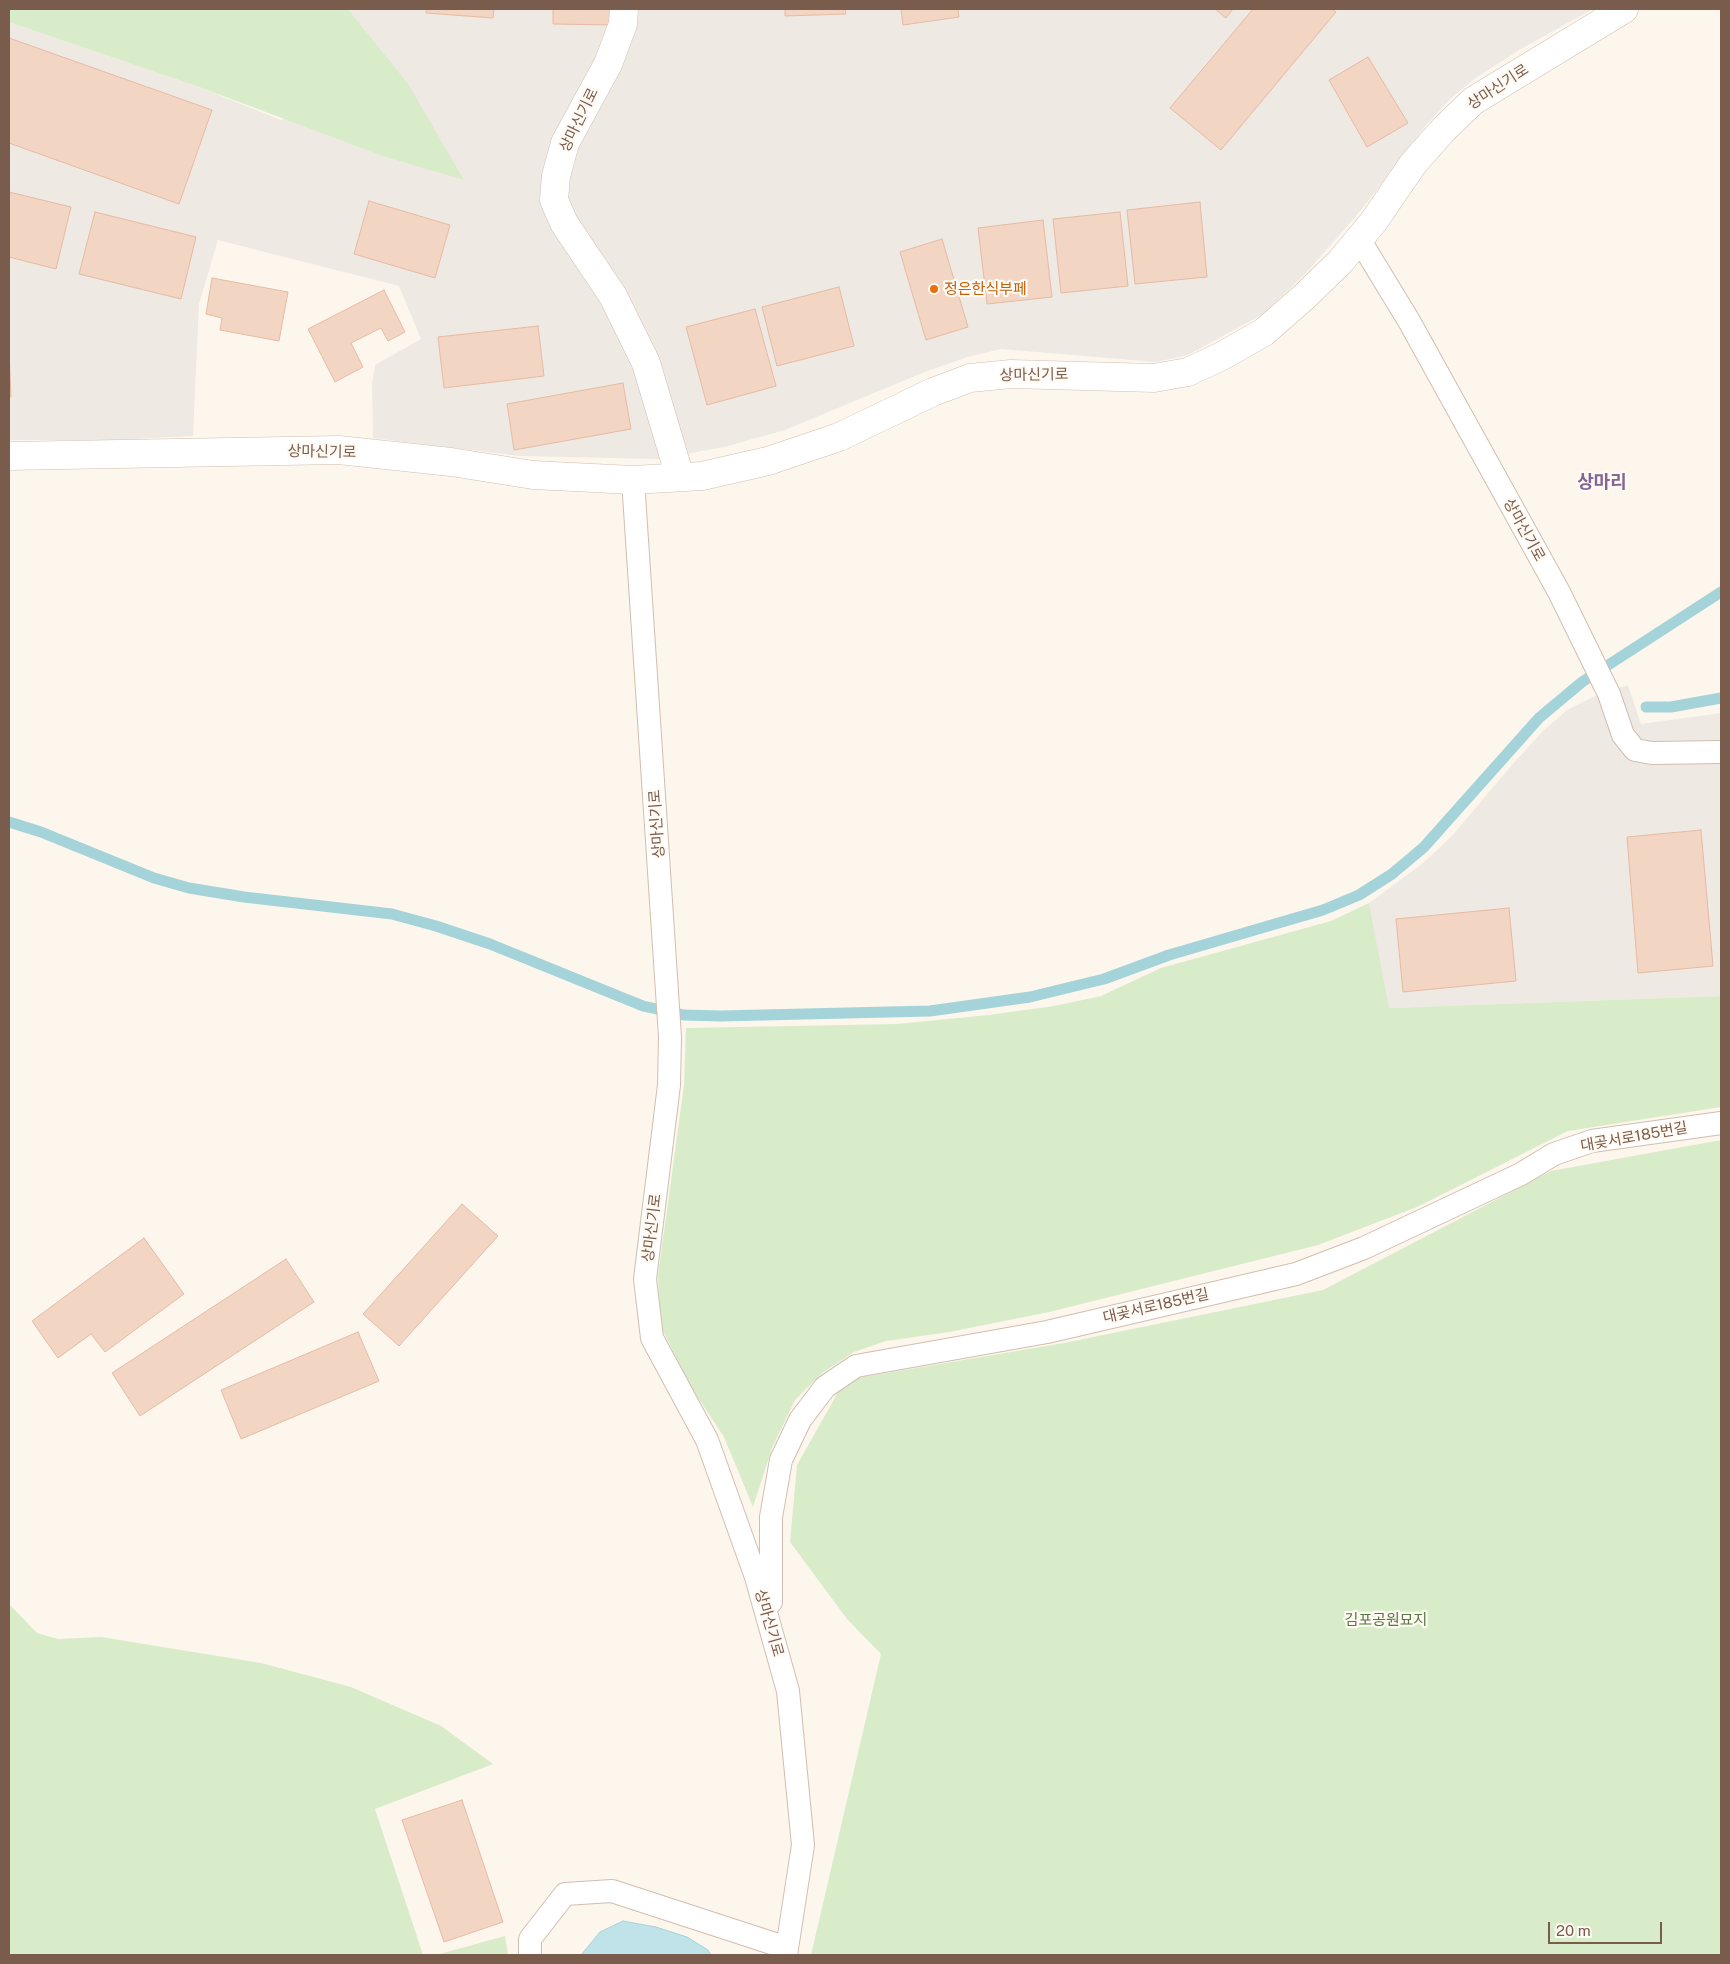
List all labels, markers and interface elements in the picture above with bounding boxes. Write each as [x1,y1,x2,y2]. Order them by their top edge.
street label: 상마신기로 [1464,61,1532,113]
street label: 상마신기로 [556,85,602,155]
place label: 정은한식부페 [944,280,1027,298]
marker: 정은한식부페 [928,283,940,295]
street label: 상마신기로 [999,365,1069,385]
street label: 상마신기로 [287,442,357,462]
district label: 상마리 [1577,471,1627,493]
street label: 상마신기로 [1499,495,1549,565]
street label: 상마신기로 [646,789,668,859]
street label: 대곶서로185번길 [1579,1119,1689,1155]
street label: 상마신기로 [639,1193,665,1263]
street label: 대곶서로185번길 [1101,1285,1211,1327]
street label: 상마신기로 [751,1587,787,1659]
park label: 김포공원묘지 [1345,1611,1427,1629]
scale bar [1550,1912,1664,1944]
text: 20 m [1556,1922,1591,1939]

